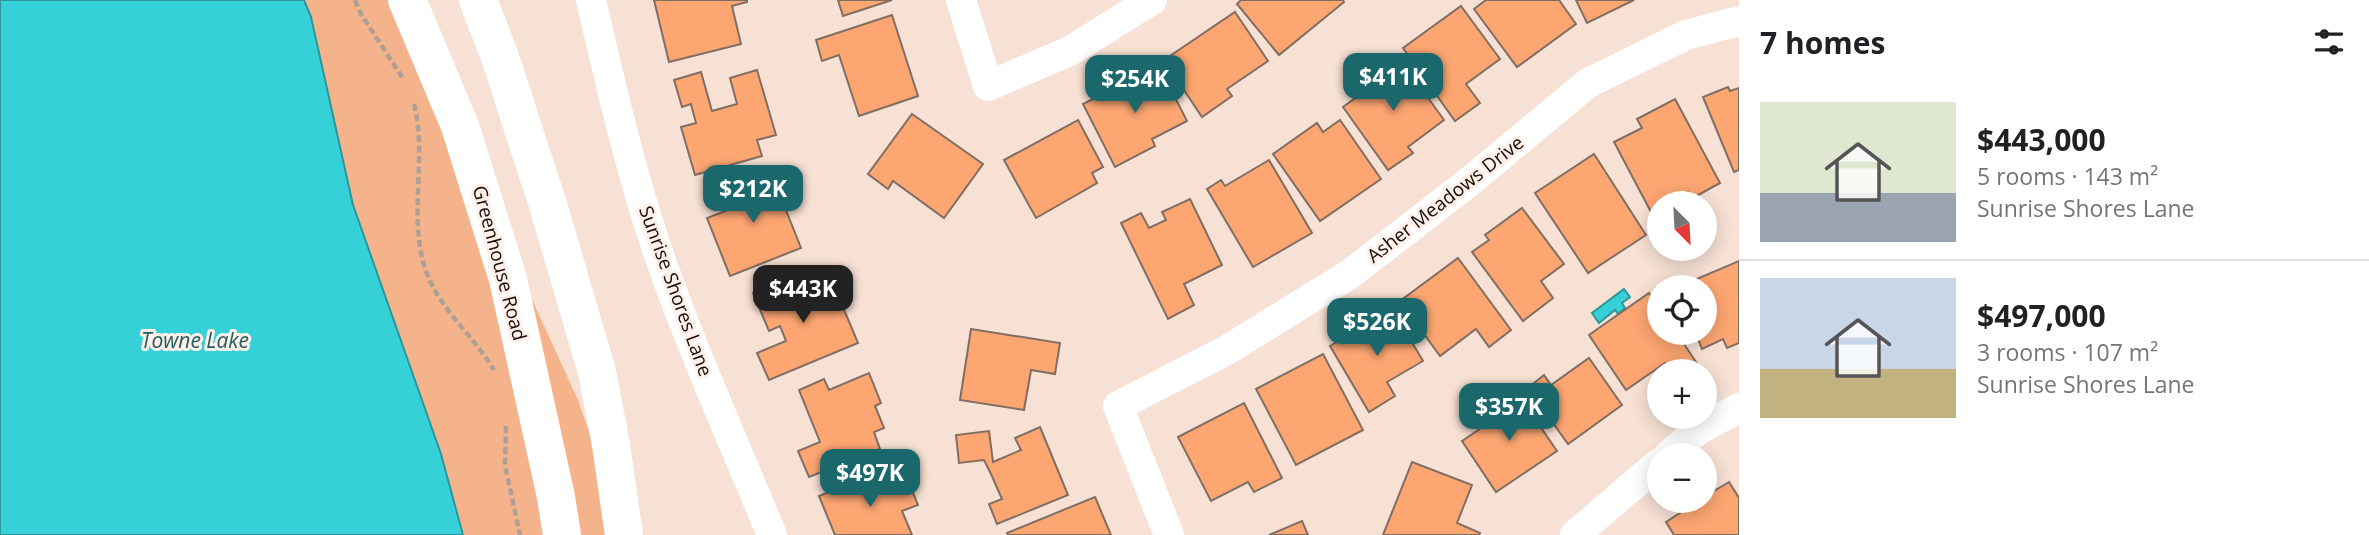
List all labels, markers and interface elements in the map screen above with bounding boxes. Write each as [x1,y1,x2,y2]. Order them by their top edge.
text: 7 homes [1760,22,1885,63]
icon: filters [2310,23,2348,61]
pin: $411K [1344,54,1442,113]
pin: $254K [1086,55,1184,115]
text: $411K [1359,60,1427,92]
text: $254K [1101,62,1169,94]
text: $443,000 [1977,119,2106,160]
street label: Asher Meadows Drive [1361,129,1529,269]
icon: home [1816,130,1900,214]
text: 5 rooms · 143 m² [1977,160,2158,192]
pin: $212K [704,166,802,225]
text: $212K [719,172,787,204]
street label: Greenhouse Road [467,183,533,343]
north arrow [1647,191,1717,261]
map controls [1647,191,1717,513]
text: Sunrise Shores Lane [1977,192,2195,224]
street label: Sunrise Shores Lane [633,202,719,380]
pin: $443K [754,266,852,325]
text: $443K [769,272,837,304]
button: locate [1647,275,1717,345]
text: $497,000 [1977,295,2106,336]
pin: $526K [1328,298,1426,358]
text: $526K [1343,305,1411,337]
icon: home [1816,306,1900,390]
water label: Towne Lake [141,326,249,354]
text: 3 rooms · 107 m² [1977,336,2158,368]
button: + [1647,359,1717,429]
text: Sunrise Shores Lane [1977,368,2195,400]
pin: $357K [1460,384,1558,443]
text: $357K [1475,390,1543,422]
button: − [1647,443,1717,513]
pin: $497K [821,449,919,509]
text: $497K [836,456,904,488]

